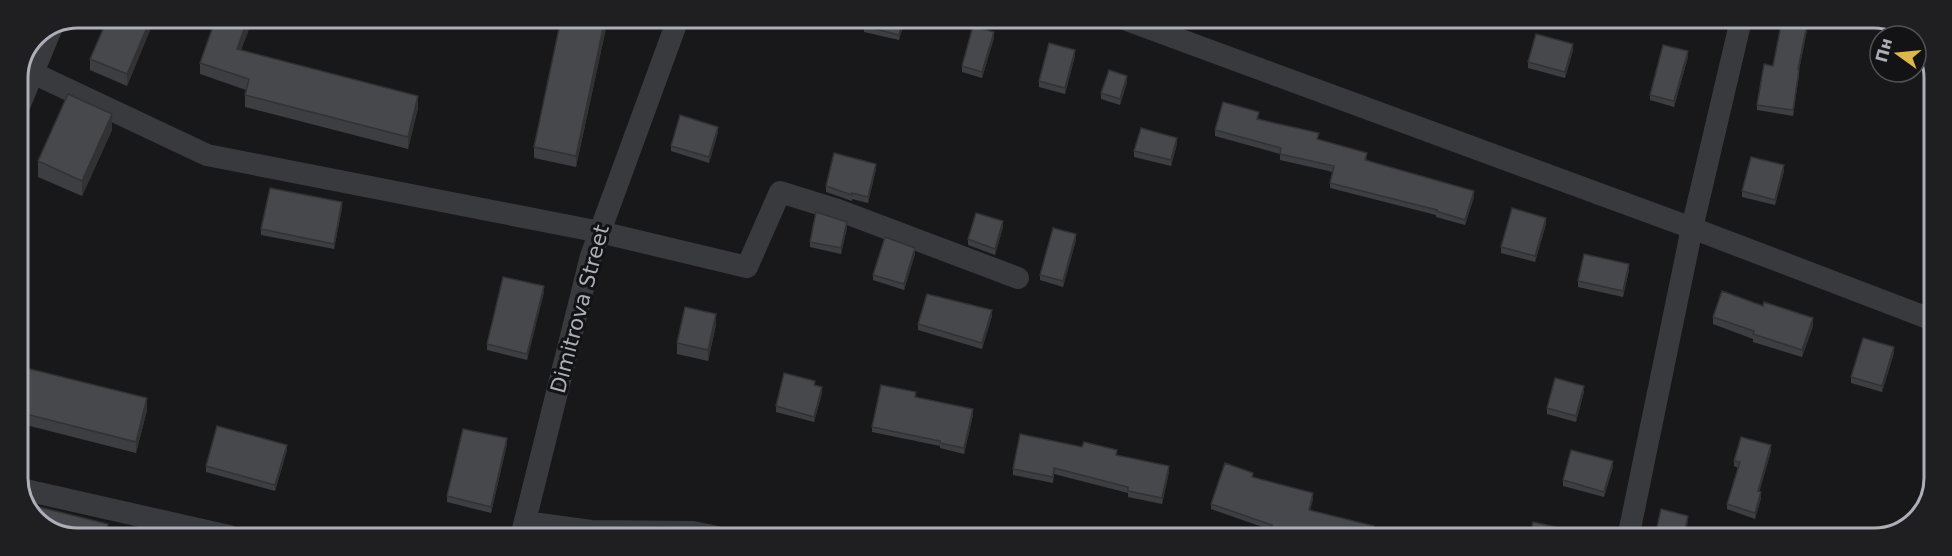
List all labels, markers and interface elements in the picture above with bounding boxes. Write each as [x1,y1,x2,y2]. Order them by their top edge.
north arrow [1868,24,1928,84]
text: Пн [1872,36,1896,65]
street label: Dimitrova Street [546,222,614,396]

